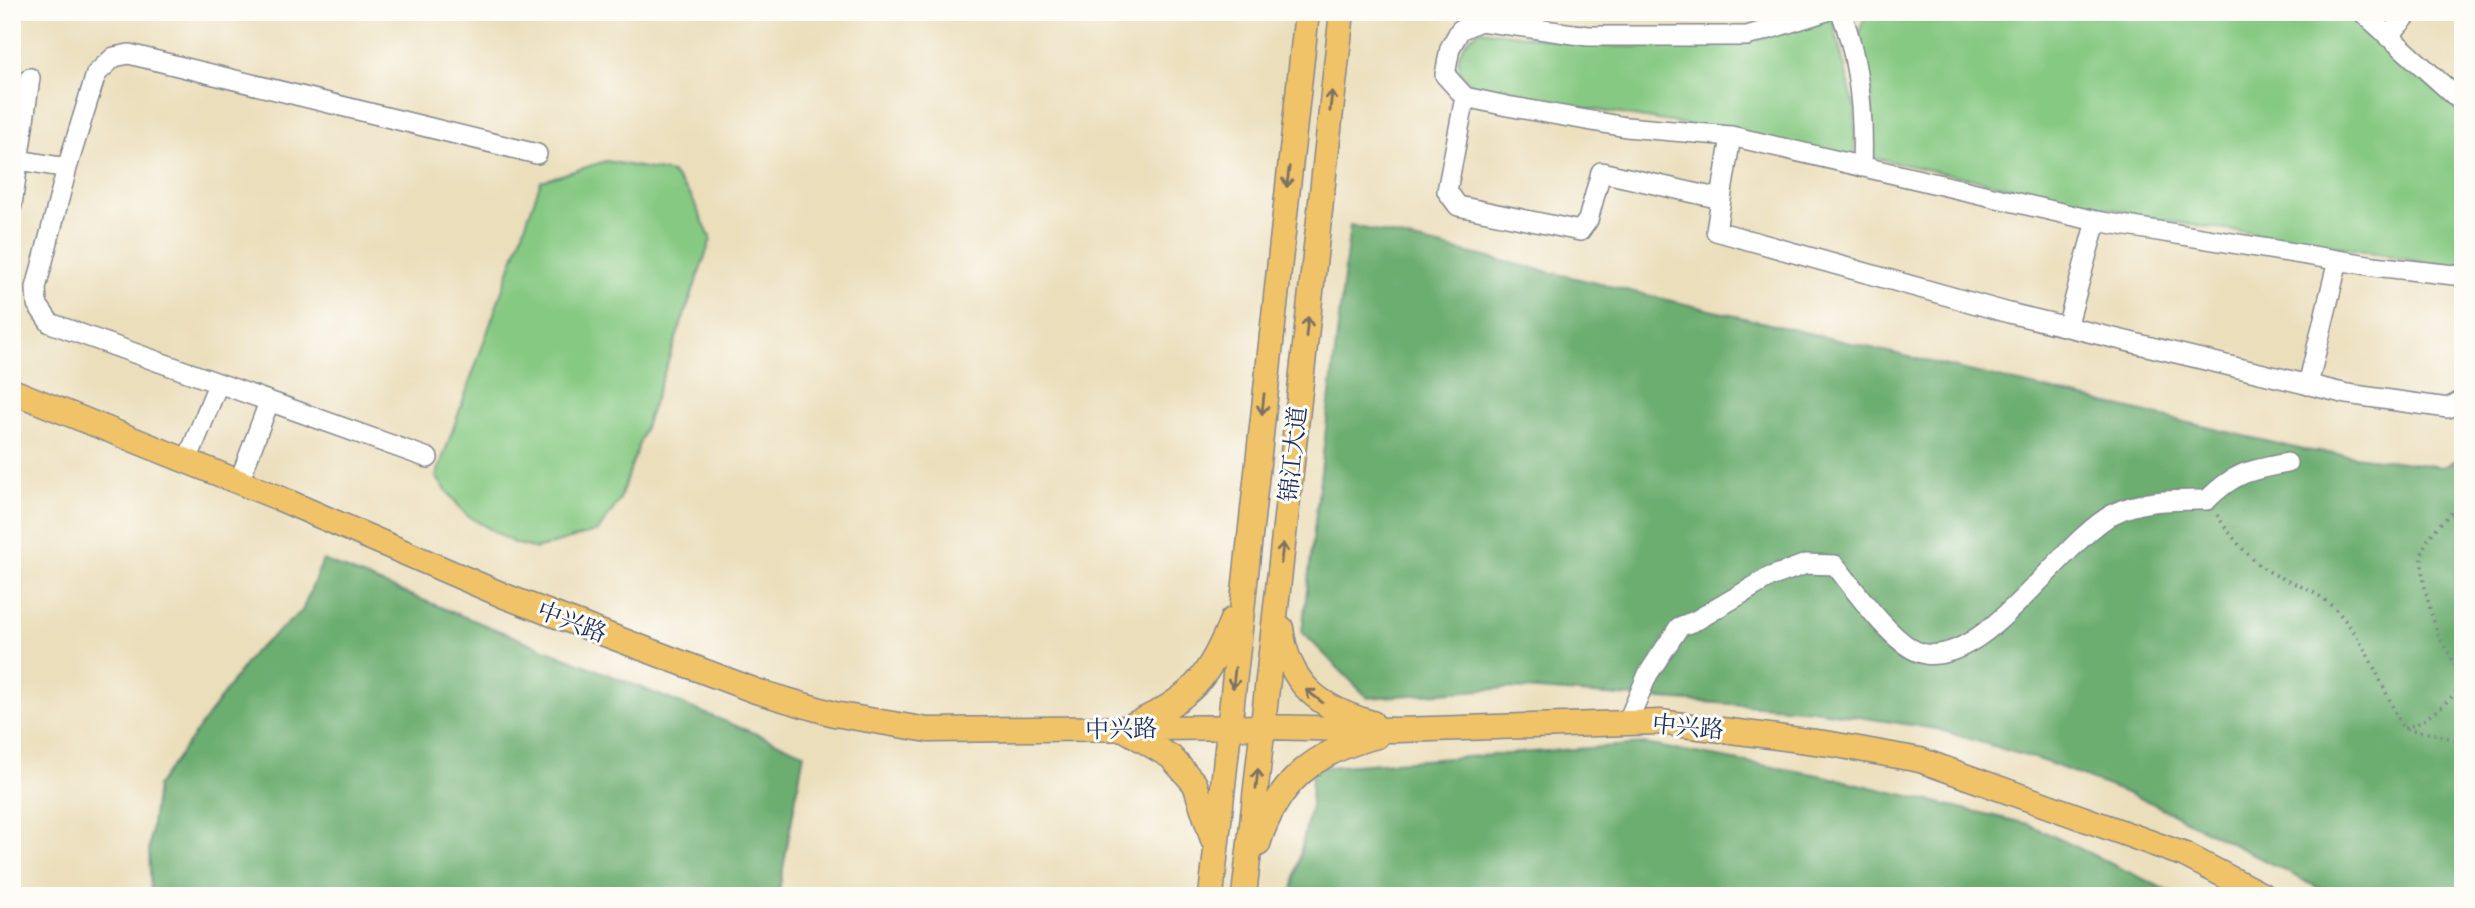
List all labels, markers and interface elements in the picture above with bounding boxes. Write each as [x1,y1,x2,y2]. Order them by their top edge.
one-way arrow [1325,90,1338,113]
one-way arrow [1281,166,1294,188]
one-way arrow [1300,316,1313,339]
one-way arrow [1257,392,1270,414]
street label: 锦江大道 [1274,405,1312,503]
one-way arrow [1276,542,1289,565]
street label: 中兴路 [533,596,611,648]
one-way arrow [1227,667,1240,689]
one-way arrow [1305,689,1324,704]
street label: 中兴路 [1651,710,1725,744]
street label: 中兴路 [1085,714,1157,744]
one-way arrow [1251,768,1264,791]

